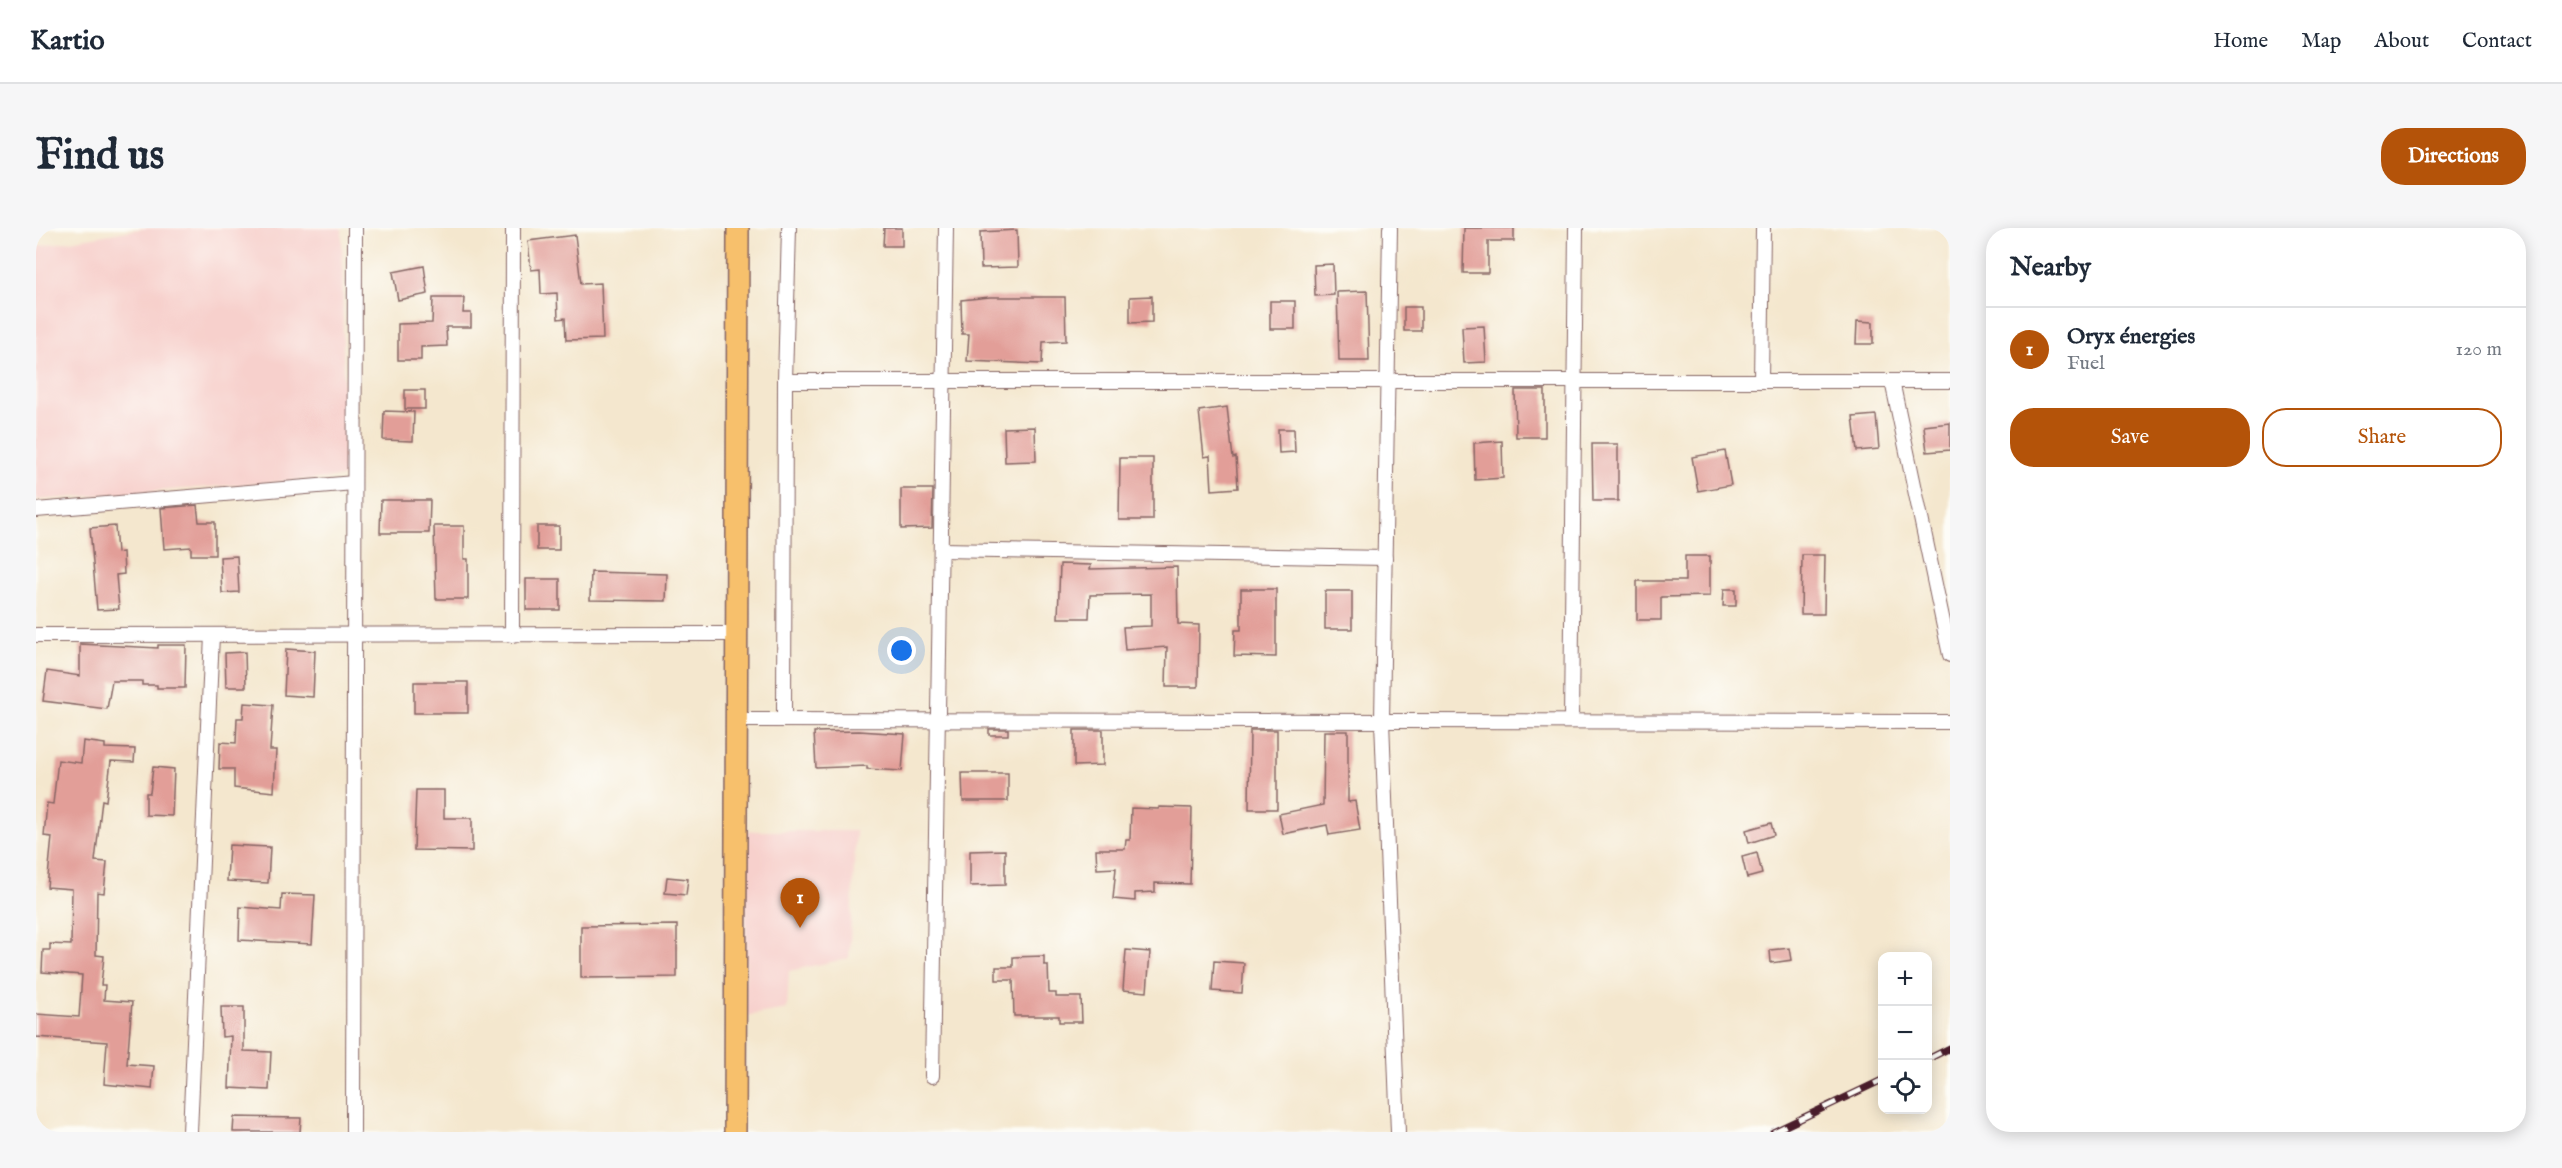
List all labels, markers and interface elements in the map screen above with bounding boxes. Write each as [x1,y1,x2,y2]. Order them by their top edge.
text: Kartio [30,24,105,59]
text: Home [2213,28,2268,55]
text: Map [2301,28,2341,55]
text: About [2374,28,2429,55]
text: Contact [2462,28,2532,55]
button: Directions [2381,128,2526,185]
text: Find us [36,130,164,183]
text: Nearby [2010,251,2091,284]
text: Oryx énergies [2067,323,2195,351]
text: 1 [2026,337,2033,362]
text: 120 m [2456,337,2502,362]
text: Fuel [2067,351,2105,376]
button: Save [2010,408,2250,467]
button: Share [2262,408,2502,467]
your location [887,636,916,665]
pin: 1 [780,878,819,928]
map controls [1878,952,1932,1114]
button: + [1878,952,1932,1006]
button: − [1878,1006,1932,1060]
button: locate [1878,1060,1932,1114]

